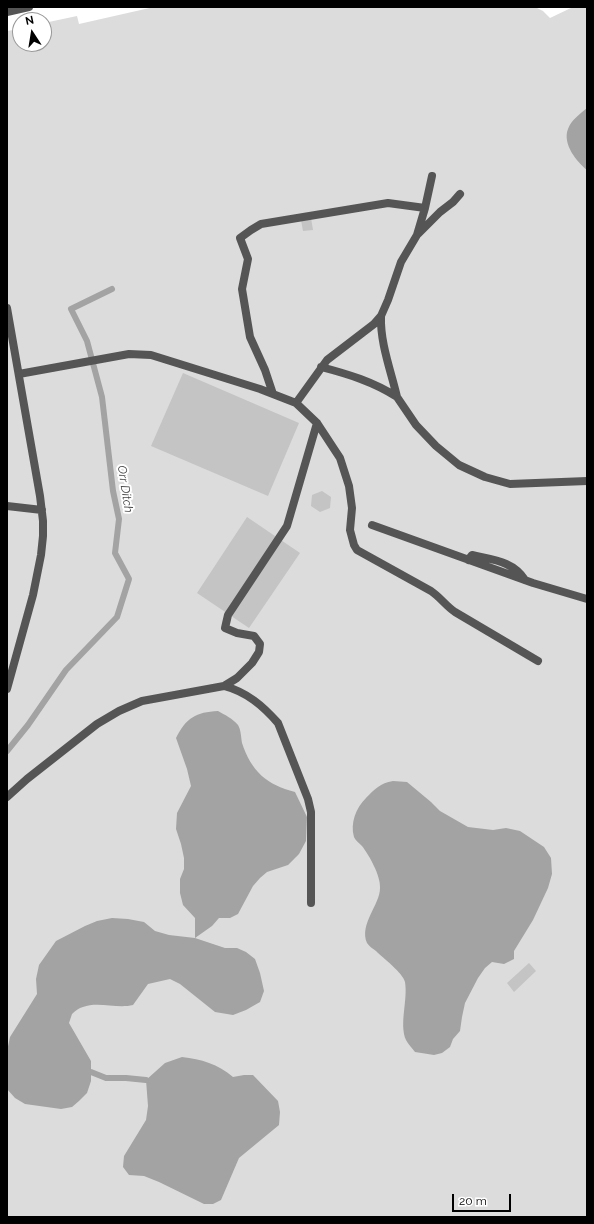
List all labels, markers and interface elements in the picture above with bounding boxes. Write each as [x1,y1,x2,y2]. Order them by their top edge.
north arrow [12,12,52,52]
text: N [24,14,35,28]
water label: Orr Ditch [114,464,136,514]
scale bar [454,1186,513,1212]
text: 20 m [459,1194,487,1208]

